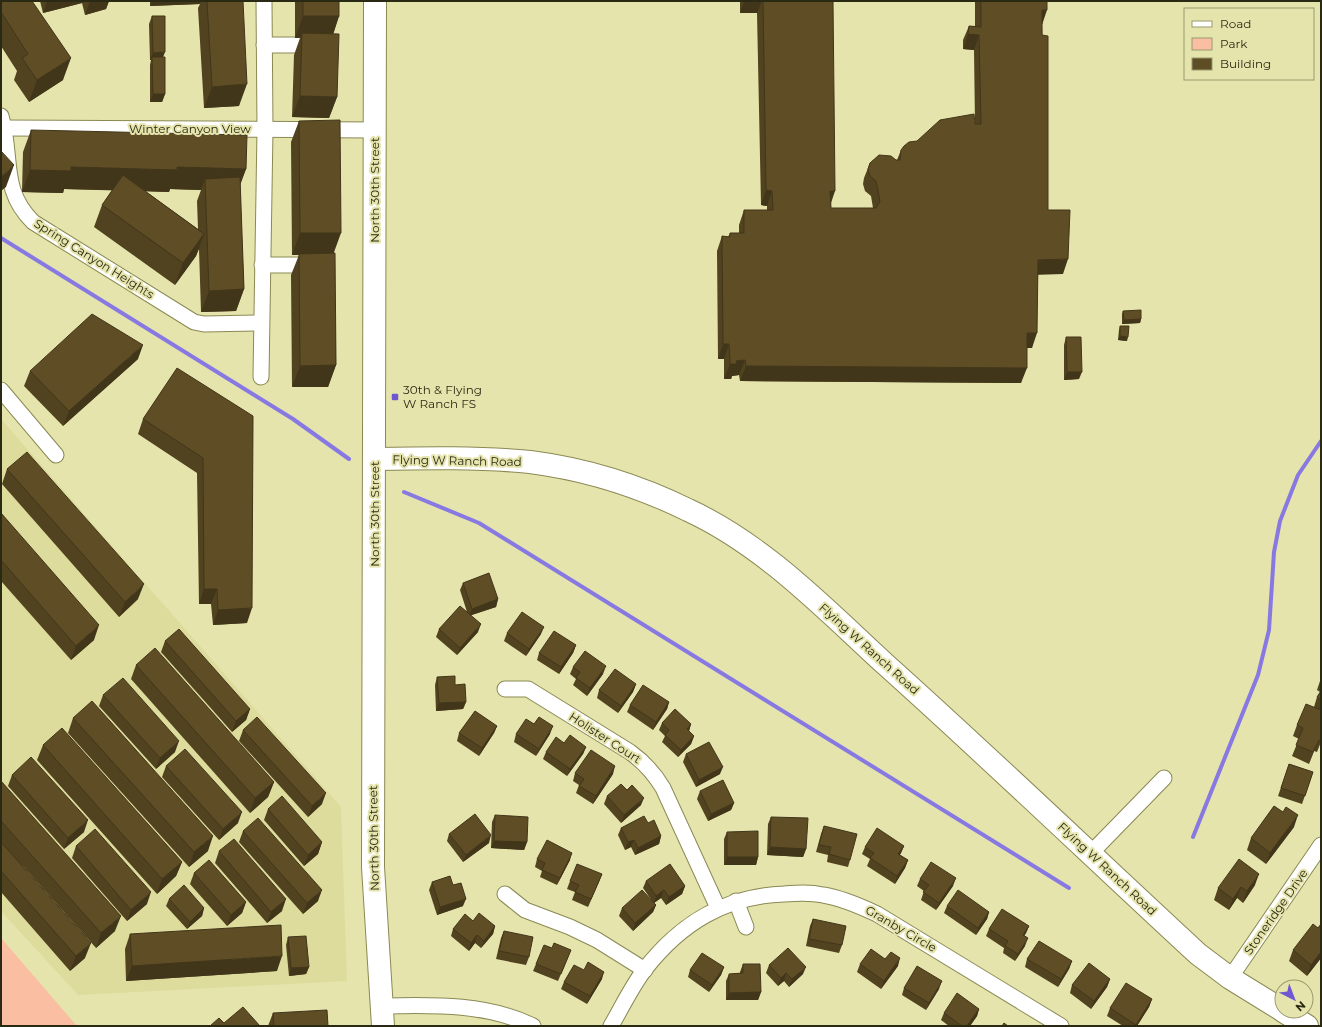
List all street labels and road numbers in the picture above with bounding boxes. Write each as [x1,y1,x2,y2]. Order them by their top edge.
street label: Winter Canyon View [129,121,251,136]
street label: North 30th Street [367,137,382,243]
street label: Spring Canyon Heights [31,215,157,302]
street label: Flying W Ranch Road [392,452,522,469]
street label: North 30th Street [367,461,382,567]
street label: Flying W Ranch Road [816,600,922,698]
street label: Holister Court [566,709,644,767]
street label: North 30th Street [365,785,382,891]
street label: Flying W Ranch Road [1055,819,1160,918]
street label: Stoneridge Drive [1240,866,1311,957]
street label: Granby Circle [863,902,940,955]

